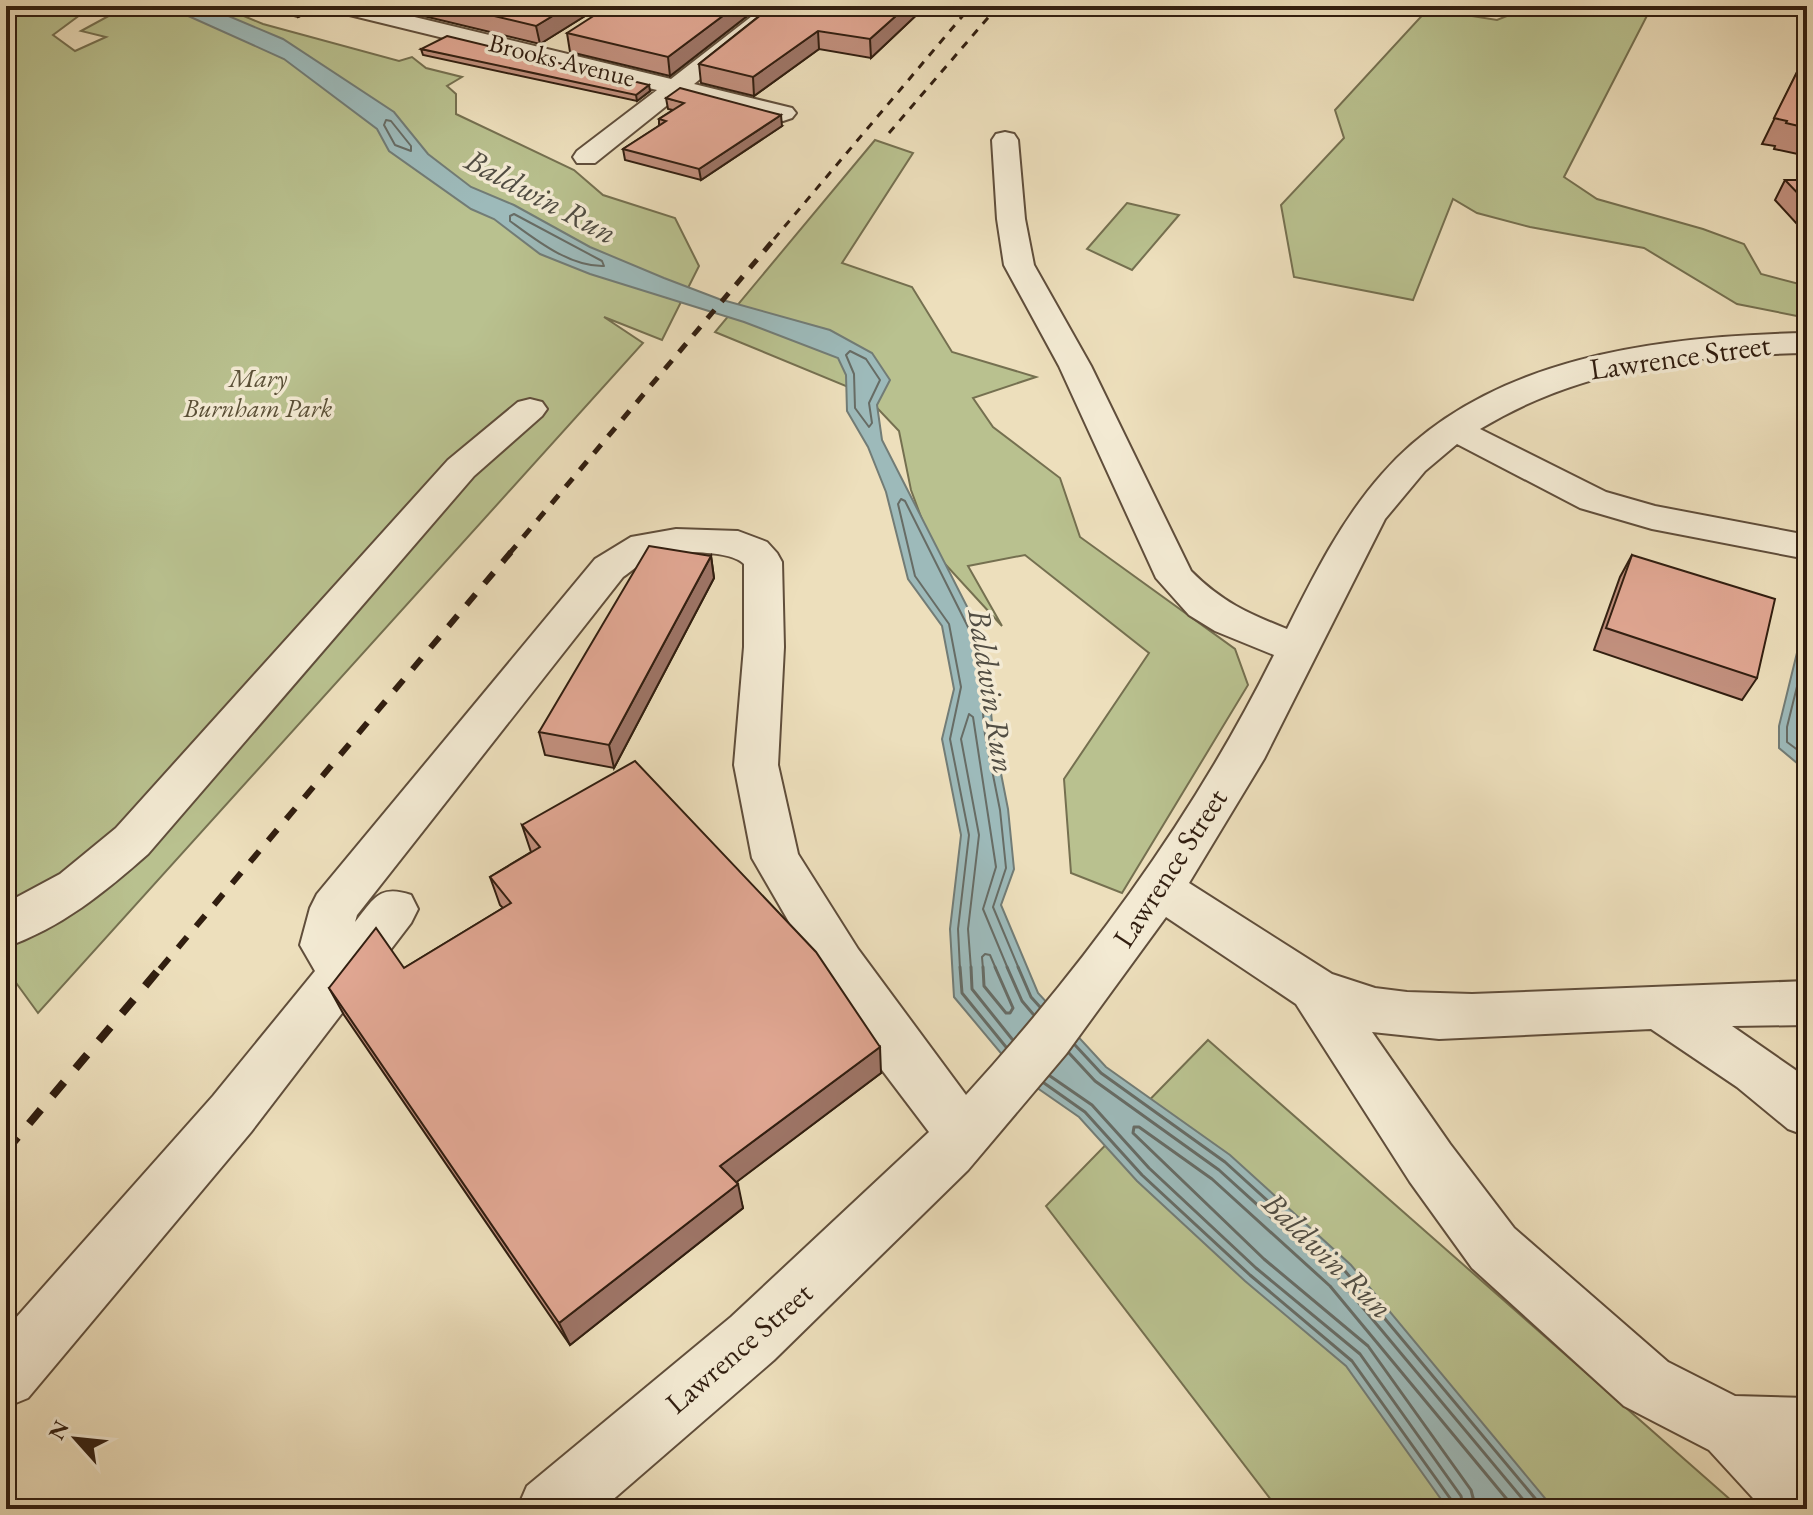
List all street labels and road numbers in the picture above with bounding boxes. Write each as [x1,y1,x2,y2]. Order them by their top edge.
street label: Brooks Avenue [485,25,639,95]
street label: Lawrence Street [1587,324,1773,388]
street label: Lawrence Street [1104,780,1236,955]
street label: Lawrence Street [657,1273,821,1422]

